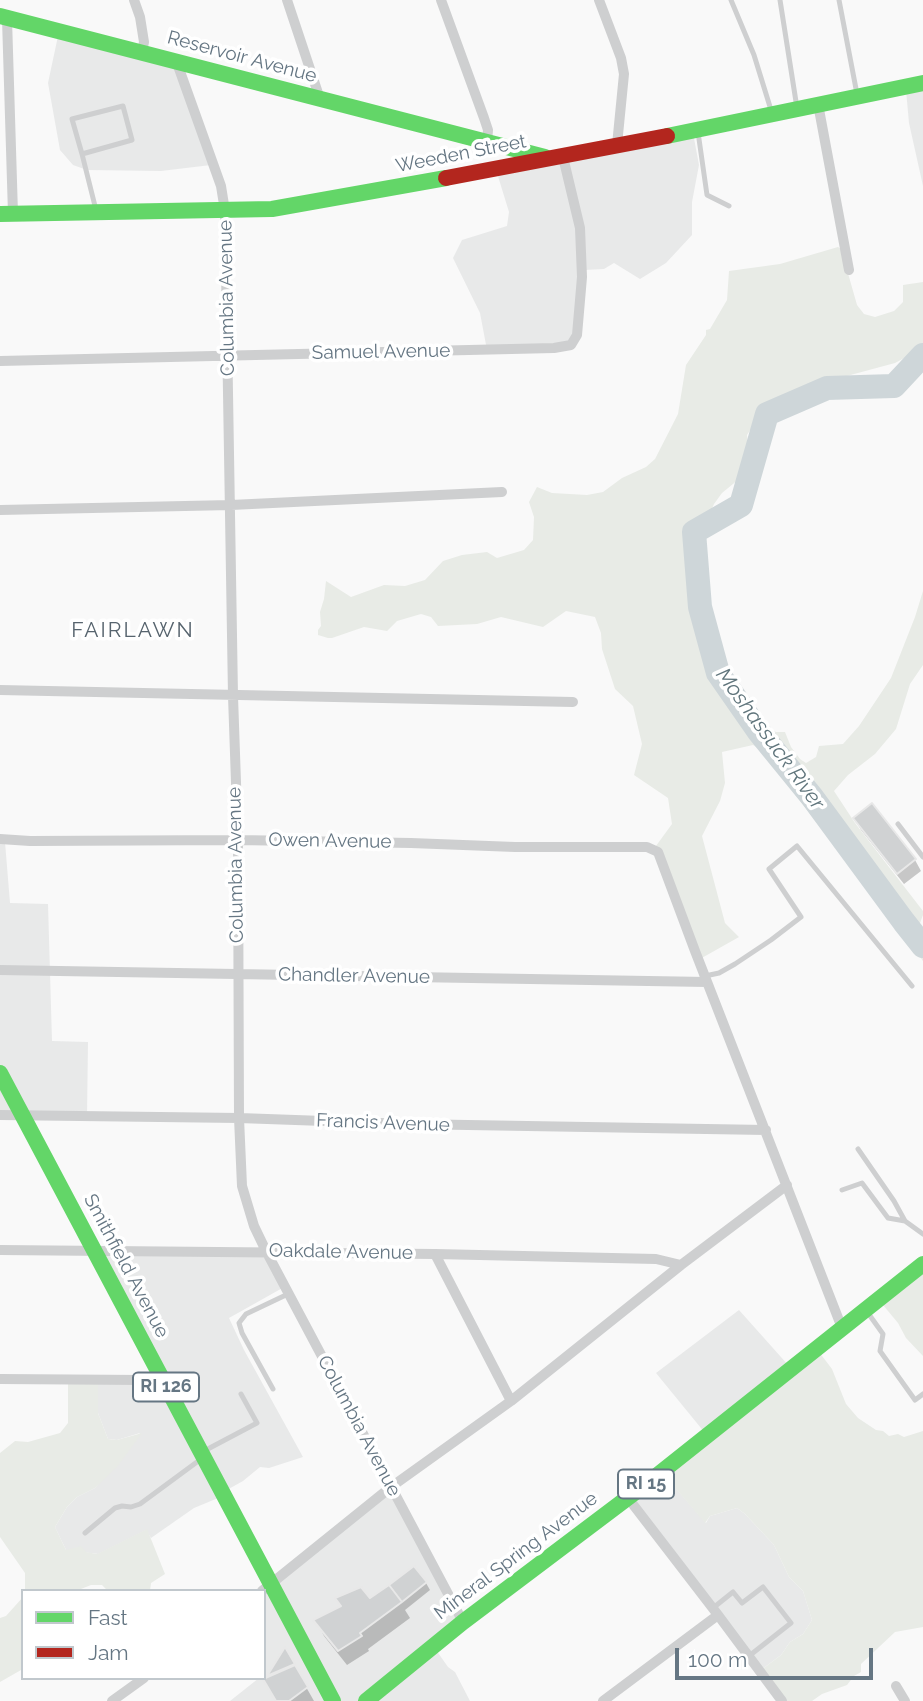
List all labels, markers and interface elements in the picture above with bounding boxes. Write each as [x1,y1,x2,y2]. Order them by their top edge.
street label: Reservoir Avenue [165,26,319,88]
street label: Weeden Street [394,130,528,178]
street label: Columbia Avenue [214,220,240,376]
street label: Samuel Avenue [312,339,450,365]
district label: FAIRLAWN [72,618,194,644]
water label: Moshassuck River [710,663,830,815]
street label: Columbia Avenue [223,787,249,943]
street label: Owen Avenue [268,829,392,853]
street label: Chandler Avenue [278,963,430,989]
street label: Francis Avenue [316,1109,450,1137]
street label: Smithfield Avenue [78,1190,174,1342]
street label: Oakdale Avenue [269,1239,413,1265]
street label: Columbia Avenue [312,1352,406,1500]
road number: RI 126 [133,1372,199,1402]
road number: RI 15 [618,1470,674,1498]
street label: Mineral Spring Avenue [430,1487,602,1625]
legend [21,1589,266,1680]
text: Fast [88,1605,128,1630]
scale bar [678,1634,876,1678]
text: Jam [88,1640,129,1665]
text: 100 m [688,1647,747,1672]

